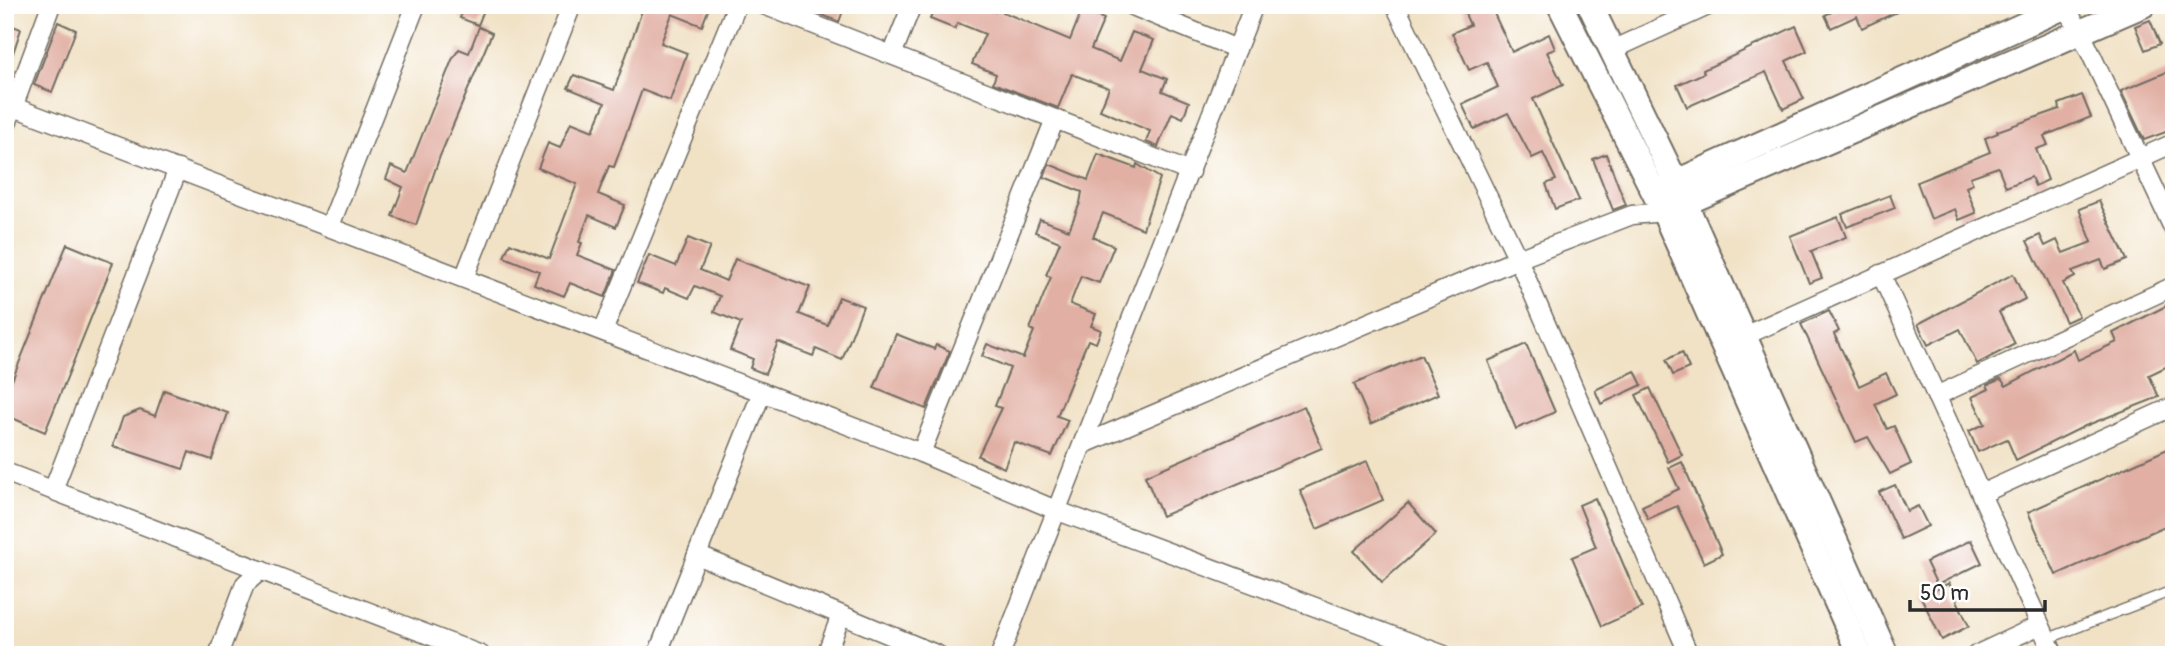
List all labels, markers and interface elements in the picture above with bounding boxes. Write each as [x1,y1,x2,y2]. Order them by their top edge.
scale bar [1910,569,2044,613]
text: 50 m [1920,580,1969,607]

